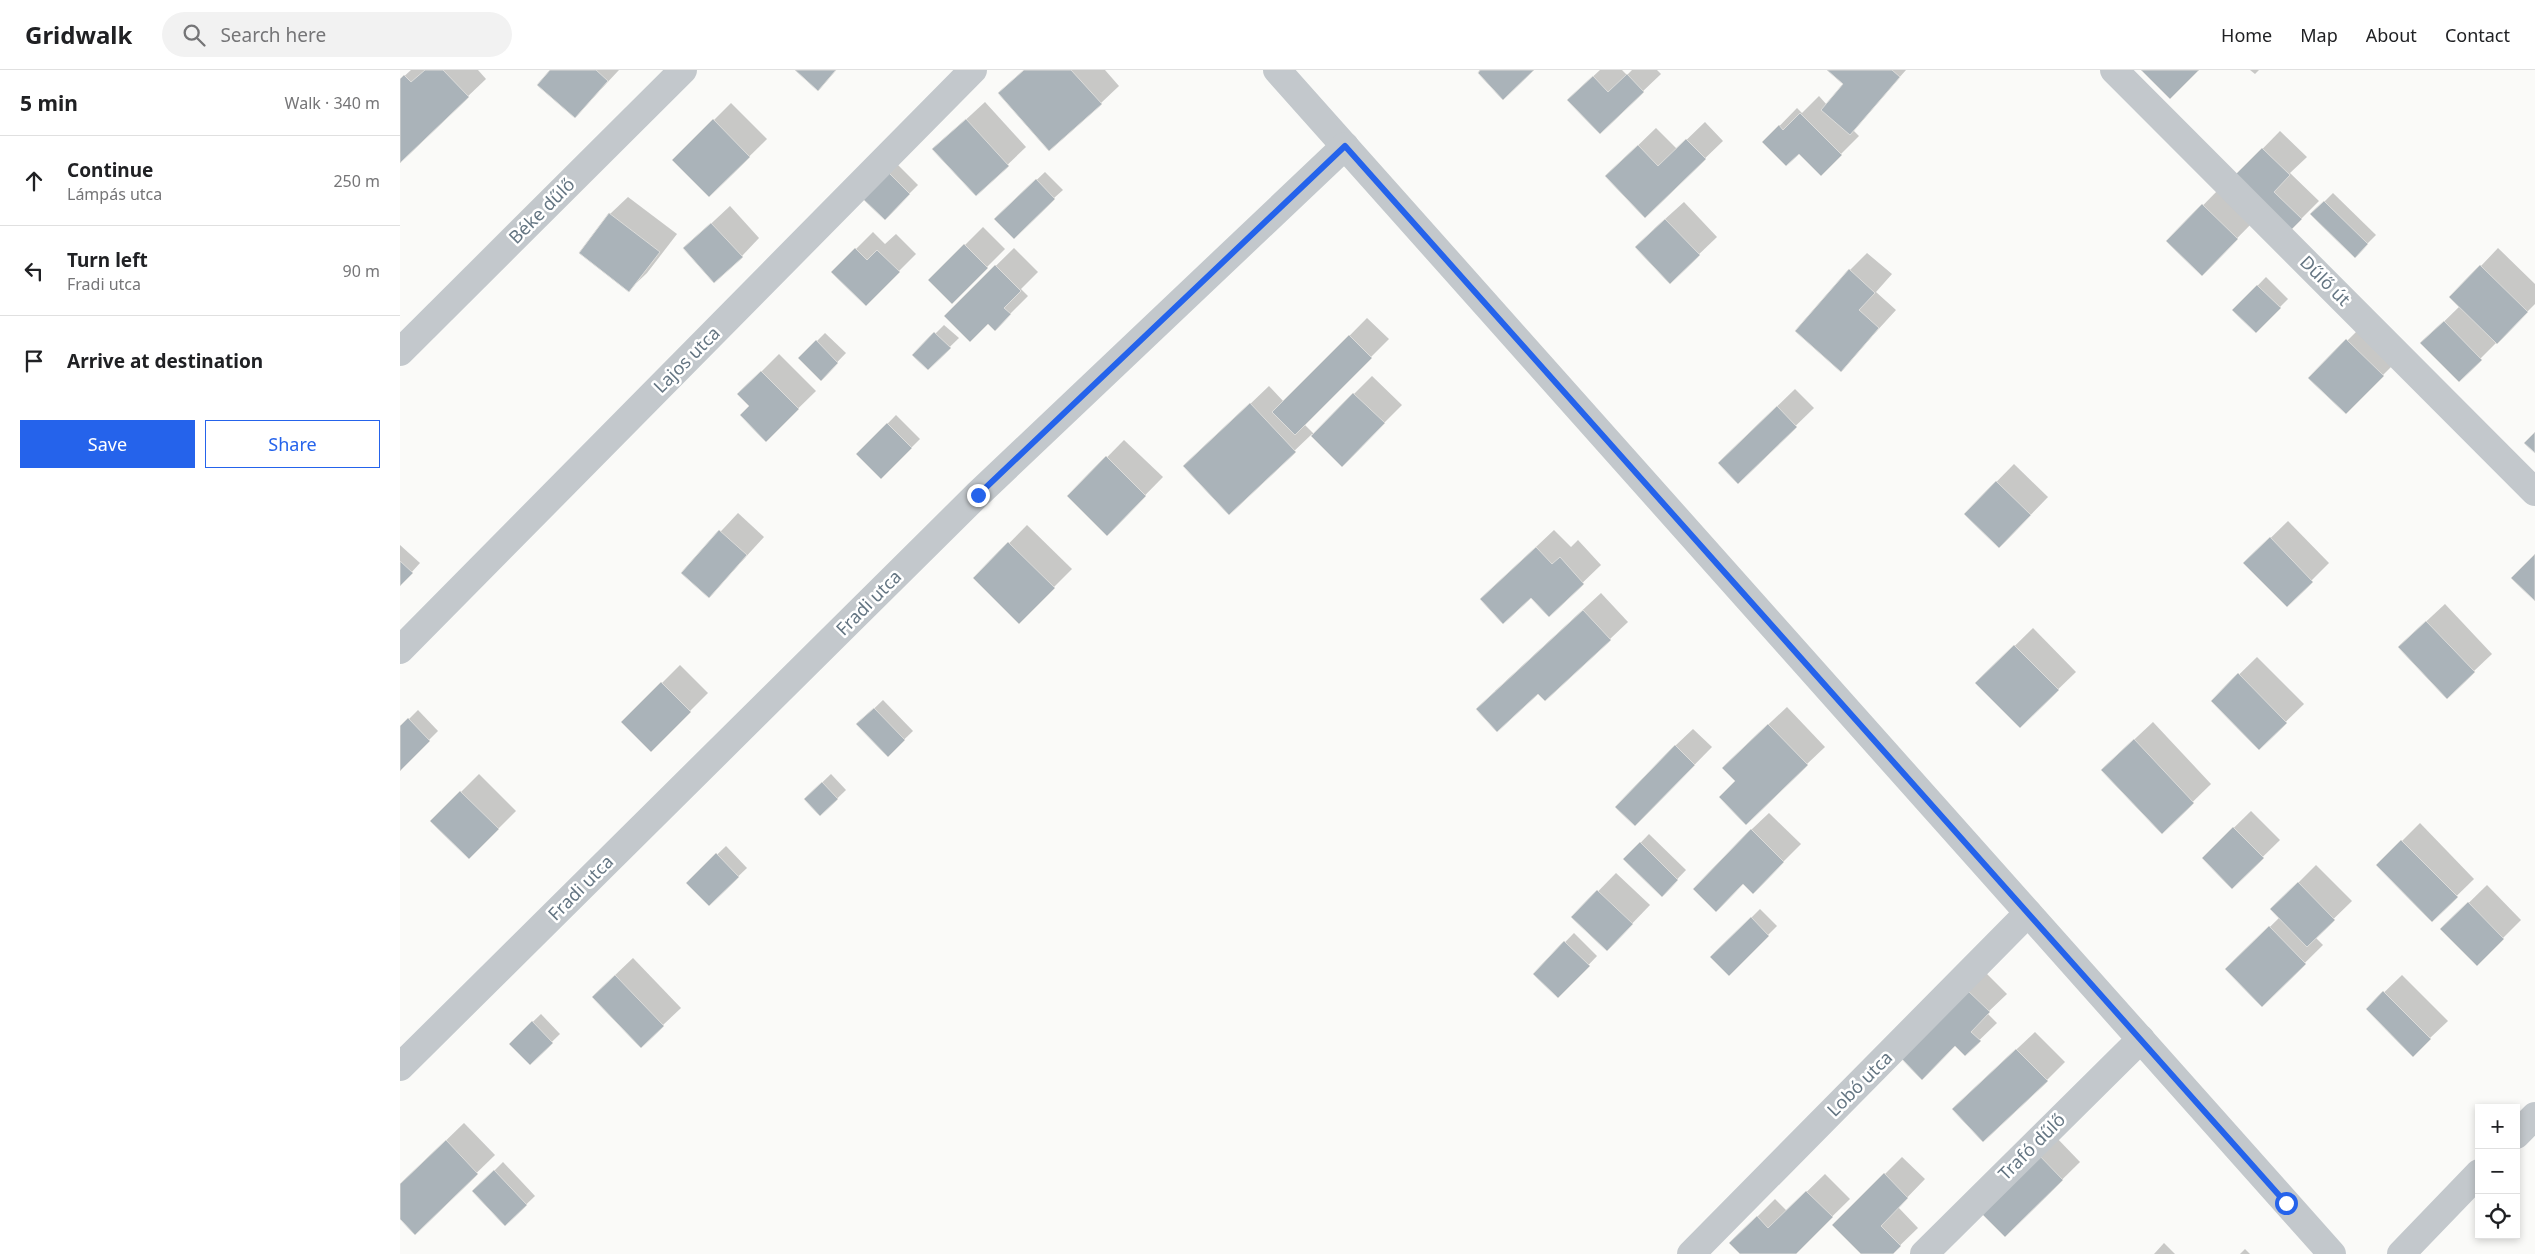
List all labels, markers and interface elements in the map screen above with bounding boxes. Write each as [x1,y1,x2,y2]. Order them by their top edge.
search box [162,12,512,57]
text: Gridwalk [25,18,132,51]
icon: search [180,21,208,49]
text: Search here [220,22,326,48]
text: Home [2221,23,2272,47]
text: Map [2300,23,2338,47]
text: About [2366,23,2417,47]
text: Contact [2445,23,2510,47]
text: 5 min [20,89,78,117]
text: Walk · 340 m [285,92,380,114]
text: Continue [67,157,153,183]
icon: ahead [20,167,48,195]
text: 250 m [333,170,380,192]
street label: Béke dűlő [503,172,579,248]
text: Lámpás utca [67,183,162,205]
text: Turn left [67,247,148,273]
street label: Dűlő út [2295,250,2356,311]
icon: left [20,257,48,285]
text: 90 m [343,260,380,282]
text: Fradi utca [67,273,141,295]
street label: Lajos utca [648,321,725,398]
icon: arrive [20,347,48,375]
text: Arrive at destination [67,348,263,374]
button: Save [20,420,195,468]
button: Share [205,420,380,468]
route end [967,484,990,507]
street label: Fradi utca [830,564,906,640]
street label: Fradi utca [542,849,618,925]
street label: Lobó utca [1821,1045,1897,1121]
map controls [2475,1104,2520,1239]
button: + [2475,1104,2520,1149]
street label: Trafó dűlő [1992,1107,2070,1185]
button: − [2475,1149,2520,1194]
route start [2275,1192,2298,1215]
button: locate [2475,1194,2520,1239]

